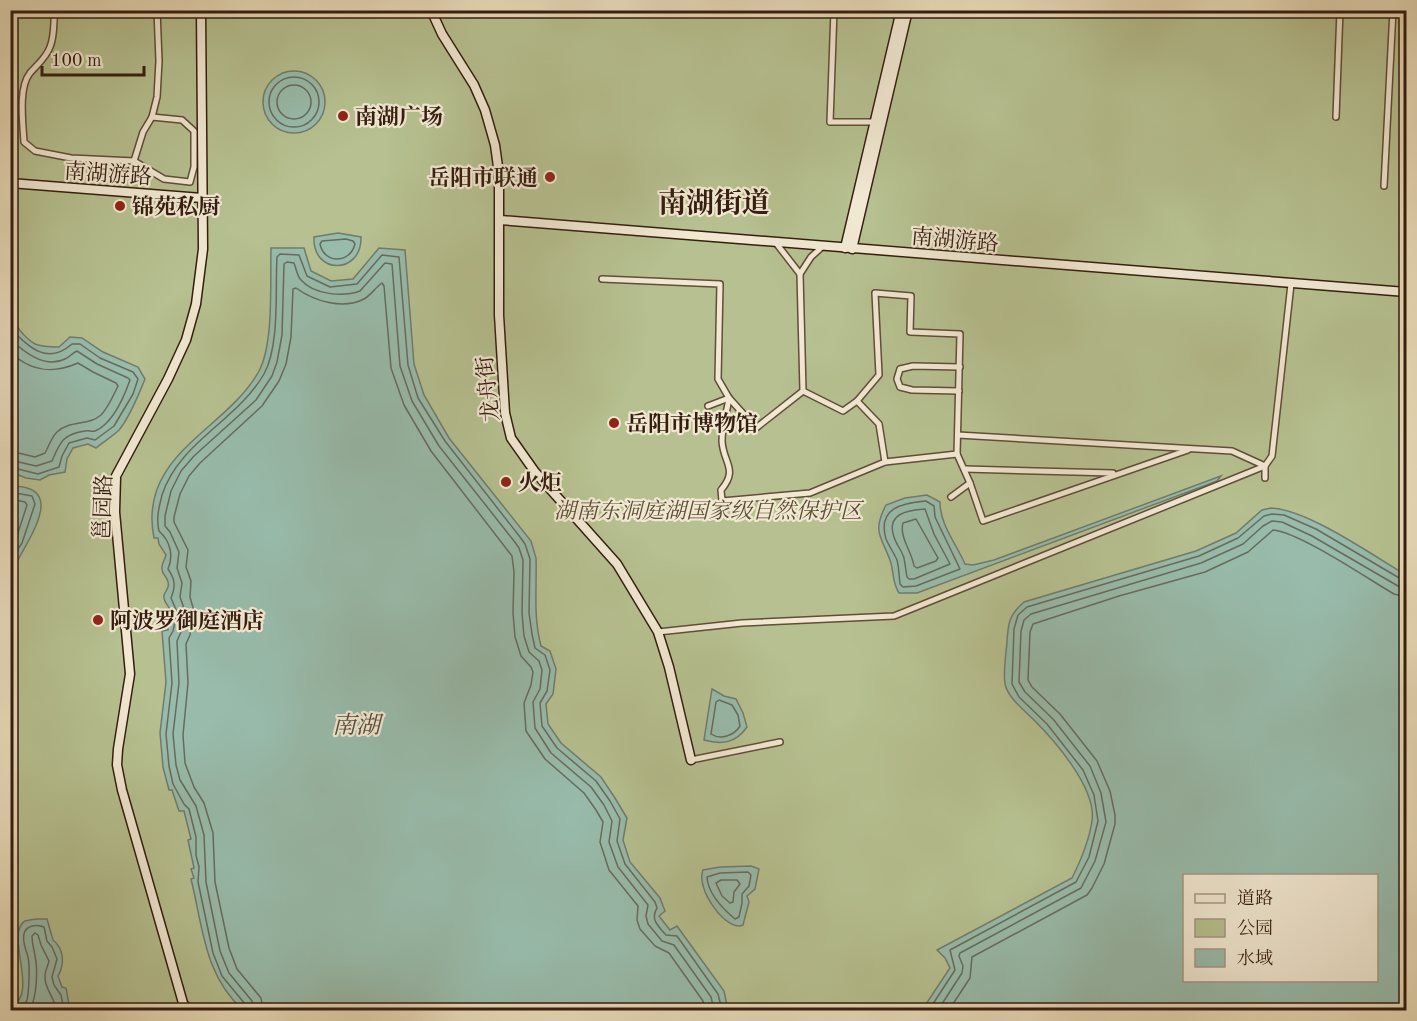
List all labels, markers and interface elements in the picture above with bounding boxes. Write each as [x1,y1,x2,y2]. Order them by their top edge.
scale bar [42,39,144,77]
text: 100 m [51,52,102,70]
place label: 南湖广场 [355,105,443,129]
marker: 南湖广场 [336,109,350,123]
street label: 南湖游路 [63,159,153,189]
place label: 岳阳市联通 [428,165,538,190]
marker: 岳阳市联通 [543,170,557,184]
district label: 南湖街道 [658,188,770,219]
place label: 锦苑私厨 [132,195,220,219]
marker: 锦苑私厨 [113,199,127,213]
street label: 南湖游路 [910,224,1000,256]
street label: 龙舟街 [473,355,503,423]
place label: 岳阳市博物馆 [626,411,758,436]
marker: 岳阳市博物馆 [607,416,621,430]
place label: 火炬 [518,471,562,495]
street label: 邕园路 [90,474,116,540]
marker: 火炬 [499,475,513,489]
park label: 湖南东洞庭湖国家级自然保护区 [554,499,865,523]
place label: 阿波罗御庭酒店 [110,608,264,633]
marker: 阿波罗御庭酒店 [91,613,105,627]
water label: 南湖 [332,712,384,739]
legend [1183,874,1378,982]
text: 道路 [1237,888,1273,908]
text: 公园 [1237,919,1273,938]
text: 水域 [1237,948,1273,968]

